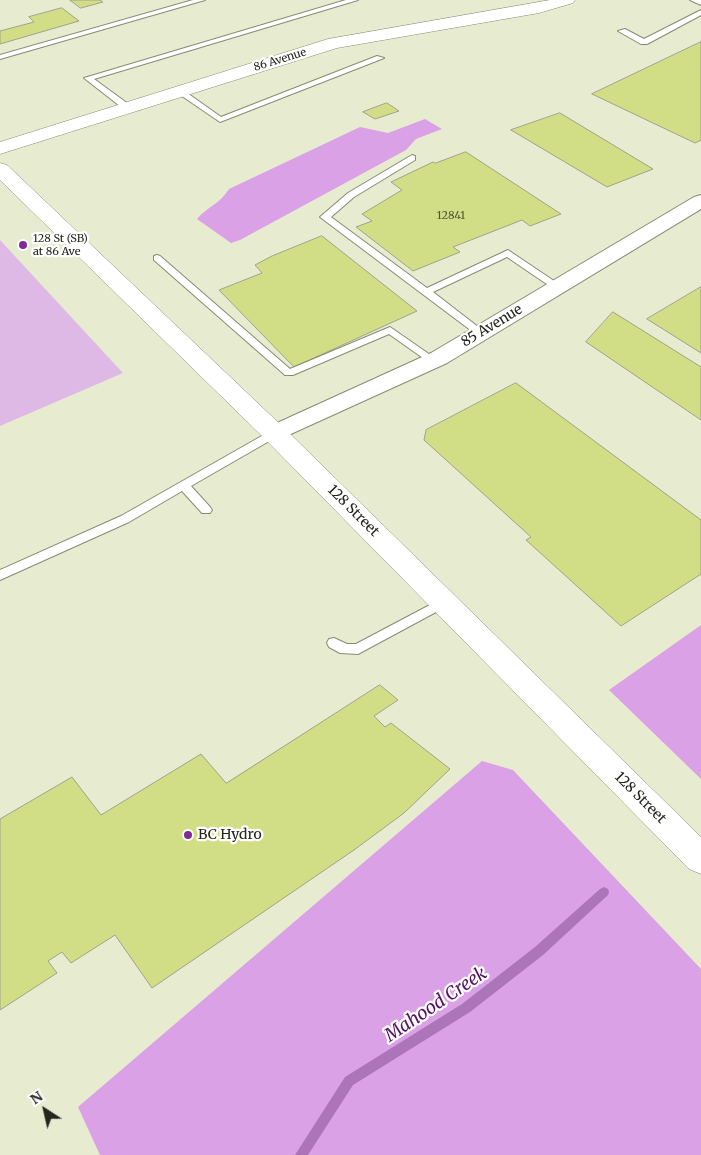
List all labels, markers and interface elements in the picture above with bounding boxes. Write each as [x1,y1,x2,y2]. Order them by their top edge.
street label: 86 Avenue [252,46,308,74]
house number: 12841 [437,209,465,223]
place label: 128 St (SB) at 86 Ave [33,232,88,258]
marker: 128 St (SB) at 86 Ave [17,239,29,251]
street label: 85 Avenue [458,301,526,351]
street label: 128 Street [324,482,382,540]
street label: 128 Street [611,769,669,827]
place label: BC Hydro [198,827,262,843]
marker: BC Hydro [182,829,194,841]
water label: Mahood Creek [381,963,491,1047]
north arrow [20,1085,70,1135]
text: N [27,1087,46,1108]

